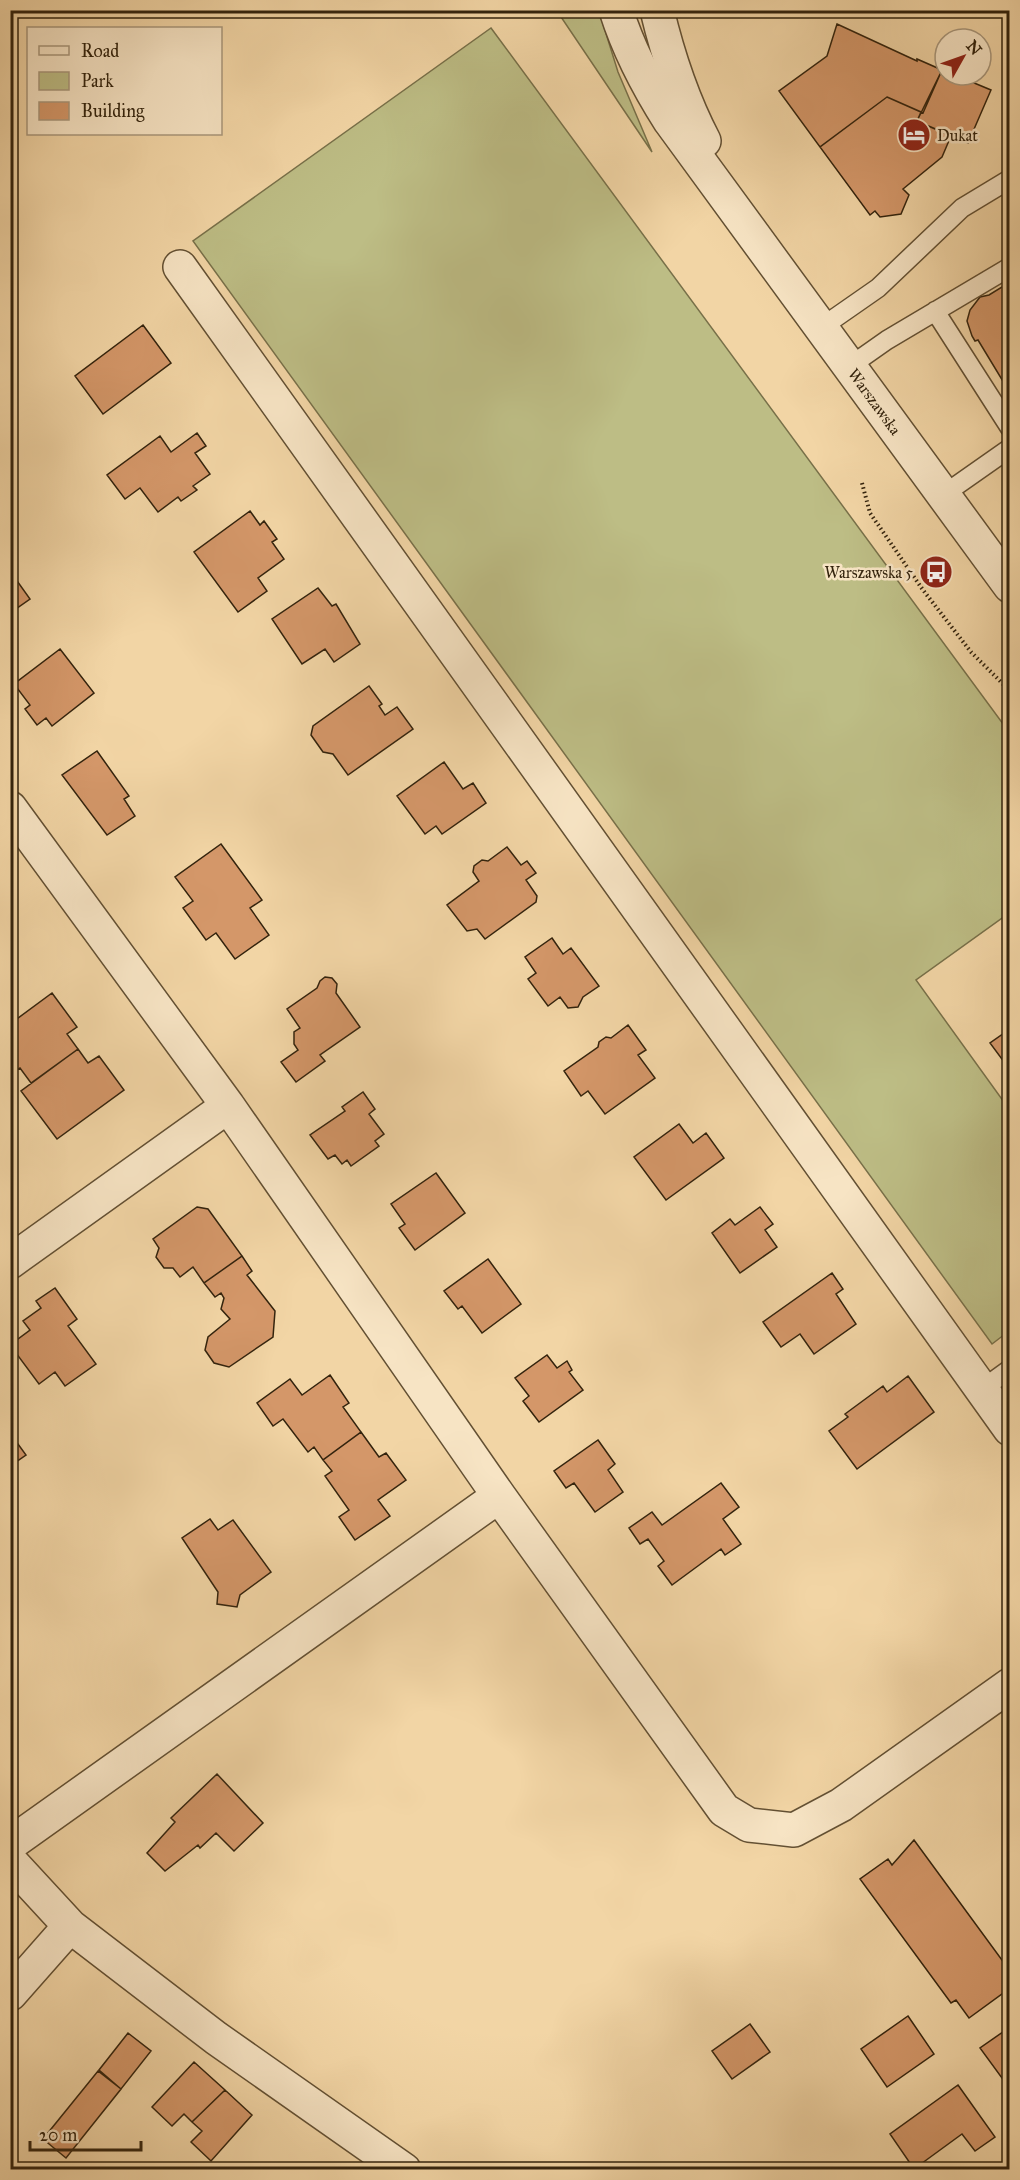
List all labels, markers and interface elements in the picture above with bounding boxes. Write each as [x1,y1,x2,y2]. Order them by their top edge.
legend [27,27,222,135]
north arrow [933,27,993,87]
text: N [962,36,986,59]
text: Road [81,40,119,62]
text: Park [81,70,114,92]
text: Building [81,100,145,123]
hotel icon: Dukat [896,117,932,153]
place label: Dukat [937,126,978,145]
street label: Warszawska [844,365,905,439]
bus stop icon: Warszawska 5 [918,554,954,590]
place label: Warszawska 5 [825,563,914,582]
scale bar [30,2114,141,2152]
text: 20 m [39,2124,77,2146]

